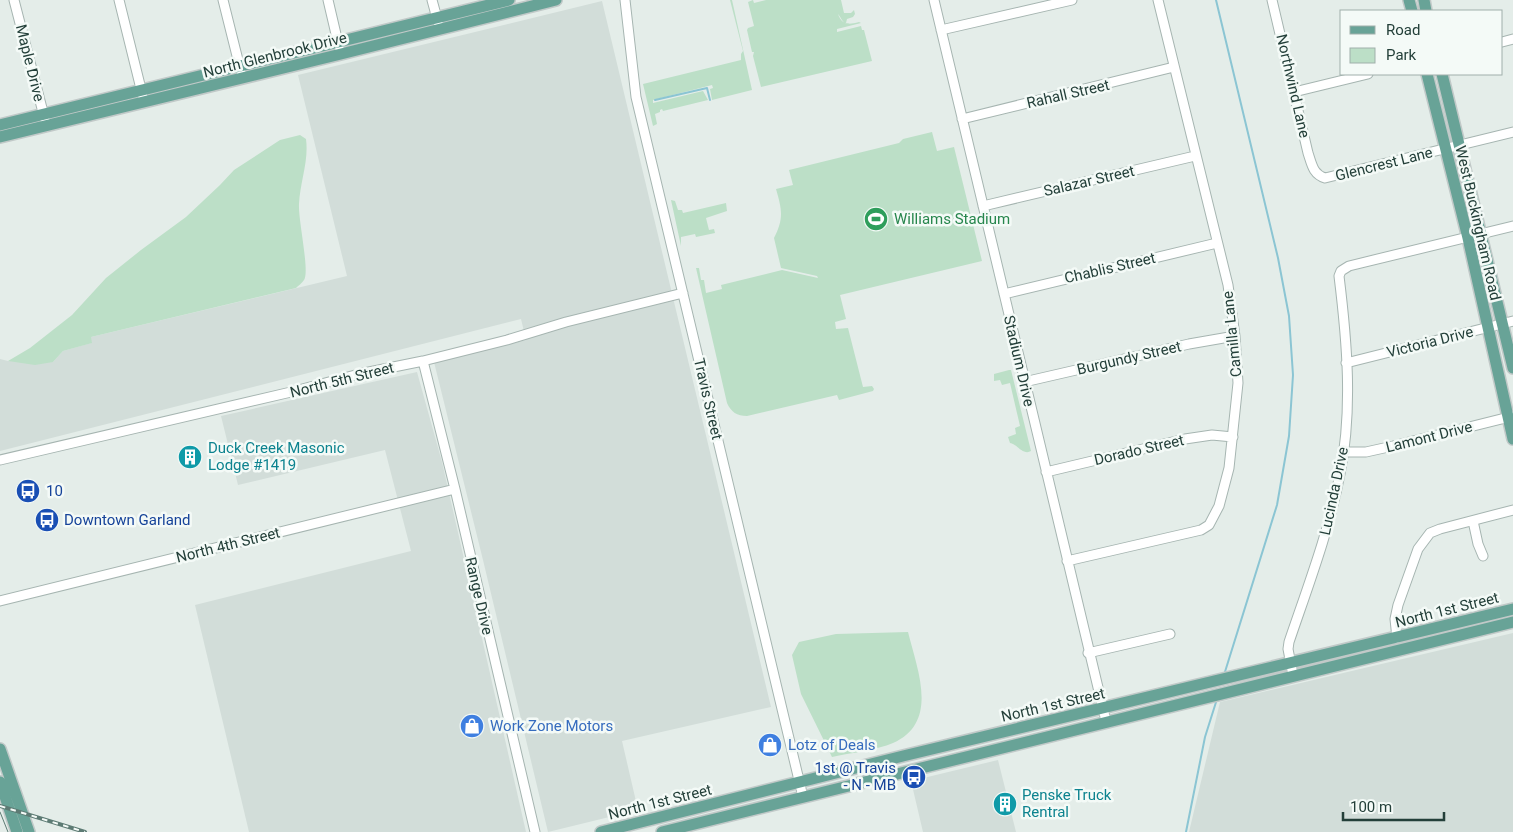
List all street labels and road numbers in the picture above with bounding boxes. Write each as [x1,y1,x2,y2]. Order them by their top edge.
street label: Maple Drive [12,23,48,103]
street label: North Glenbrook Drive [201,28,349,82]
street label: Northwind Lane [1272,32,1314,140]
street label: Rahall Street [1025,76,1111,112]
street label: Glencrest Lane [1333,143,1435,185]
street label: West Buckingham Road [1451,144,1505,302]
street label: Salazar Street [1042,162,1136,200]
street label: Chablis Street [1063,249,1157,287]
street label: Camilla Lane [1219,290,1245,378]
street label: Stadium Drive [1000,314,1038,408]
street label: Victoria Drive [1385,323,1475,361]
street label: Burgundy Street [1075,337,1183,379]
street label: Travis Street [690,356,726,442]
street label: North 5th Street [288,358,396,402]
street label: Lamont Drive [1384,418,1474,456]
street label: Dorado Street [1092,431,1186,469]
street label: Lucinda Drive [1316,445,1352,537]
street label: North 4th Street [174,523,282,567]
street label: Range Drive [461,555,497,637]
street label: North 1st Street [1393,588,1501,632]
street label: North 1st Street [999,684,1107,726]
street label: North 1st Street [606,780,714,824]

